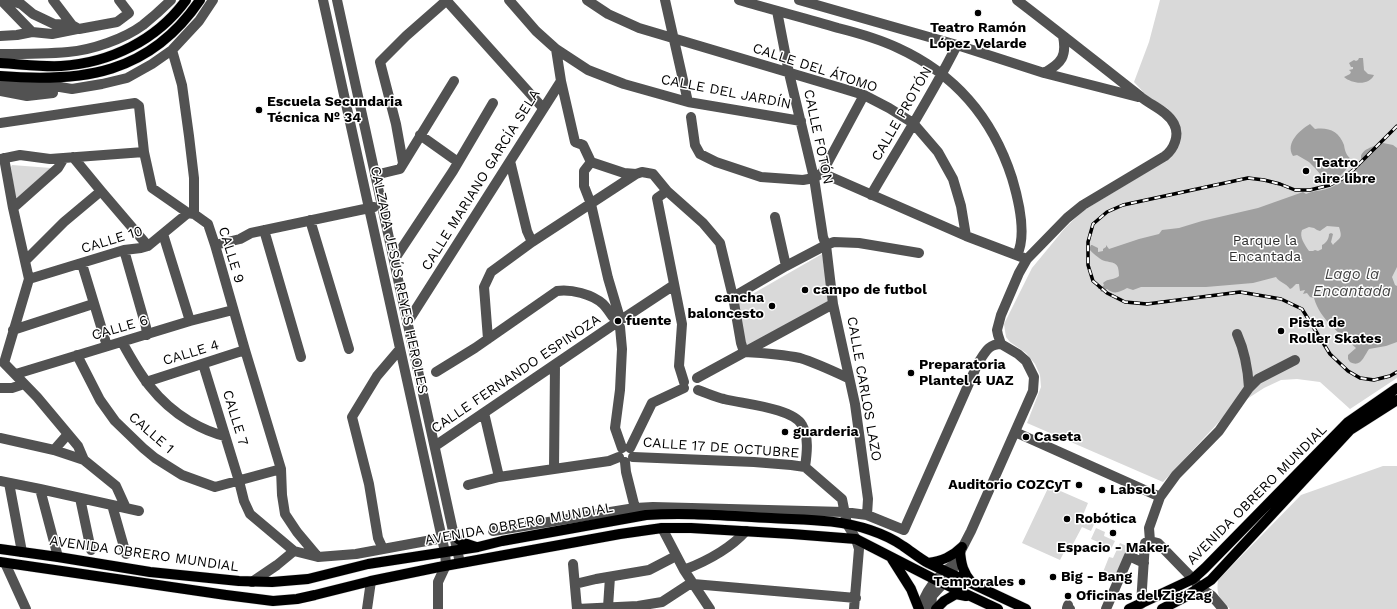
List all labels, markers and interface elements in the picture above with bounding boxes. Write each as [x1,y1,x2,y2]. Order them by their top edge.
marker: Teatro Ramón López Velarde [973,8,983,18]
place label: Teatro Ramón López Velarde [929,20,1027,52]
street label: CALLE DEL ÁTOMO [750,40,880,96]
street label: CALLE PROTÓN [868,64,936,164]
street label: CALLE DEL JARDÍN [660,71,792,113]
street label: CALLE MARIANO GARCÍA SELA [418,86,544,274]
street label: CALLE FOTÓN [800,88,836,186]
place label: Escuela Secundaria Técnica Nº 34 [267,94,402,126]
marker: Escuela Secundaria Técnica Nº 34 [254,105,264,115]
place label: Teatro aire libre [1314,155,1376,188]
street label: CALZADA JESÚS REYES HEROLES [367,165,431,395]
marker: Teatro aire libre [1301,166,1311,176]
street label: CALLE 10 [79,223,145,257]
street label: CALLE 9 [214,225,248,285]
park label: Parque la Encantada [1229,233,1301,266]
water label: Lago la Encantada [1313,266,1391,301]
place label: campo de futbol [813,282,927,298]
marker: campo de futbol [800,285,810,295]
place label: cancha baloncesto [688,290,764,322]
marker: cancha baloncesto [767,301,777,311]
street label: CALLE FERNANDO ESPINOZA [428,311,604,437]
street label: CALLE 6 [90,312,150,344]
place label: fuente [626,313,671,329]
street label: CALLE CARLOS LAZO [843,315,885,463]
place label: Pista de Roller Skates [1289,315,1381,348]
marker: fuente [613,316,623,326]
marker: Pista de Roller Skates [1276,326,1286,336]
street label: CALLE 4 [161,337,221,369]
place label: Preparatoria Plantel 4 UAZ [919,357,1014,390]
marker: Preparatoria Plantel 4 UAZ [906,368,916,378]
street label: CALLE 7 [219,388,251,448]
street label: CALLE 1 [125,409,177,457]
street label: AVENIDA OBRERO MUNDIAL [1184,422,1330,568]
place label: guarderia [793,424,859,440]
marker: guarderia [780,427,790,437]
place label: Caseta [1034,429,1081,445]
marker: Caseta [1021,432,1031,442]
street label: CALLE 17 DE OCTUBRE [642,434,800,462]
place label: Auditorio COZCyT [948,477,1071,493]
marker: Auditorio COZCyT [1074,480,1084,490]
place label: Labsol [1110,482,1156,498]
marker: Labsol [1097,485,1107,495]
street label: AVENIDA OBRERO MUNDIAL [424,499,614,549]
place label: Robótica [1075,511,1136,527]
marker: Robótica [1062,514,1072,524]
marker: Espacio - Maker [1108,528,1118,538]
street label: AVENIDA OBRERO MUNDIAL [48,532,240,576]
place label: Espacio - Maker [1057,540,1169,556]
place label: Big - Bang [1061,569,1132,585]
marker: Big - Bang [1048,572,1058,582]
place label: Temporales [934,574,1014,590]
marker: Temporales [1017,577,1027,587]
place label: Oficinas del Zig Zag [1076,588,1212,604]
marker: Oficinas del Zig Zag [1063,591,1073,601]

